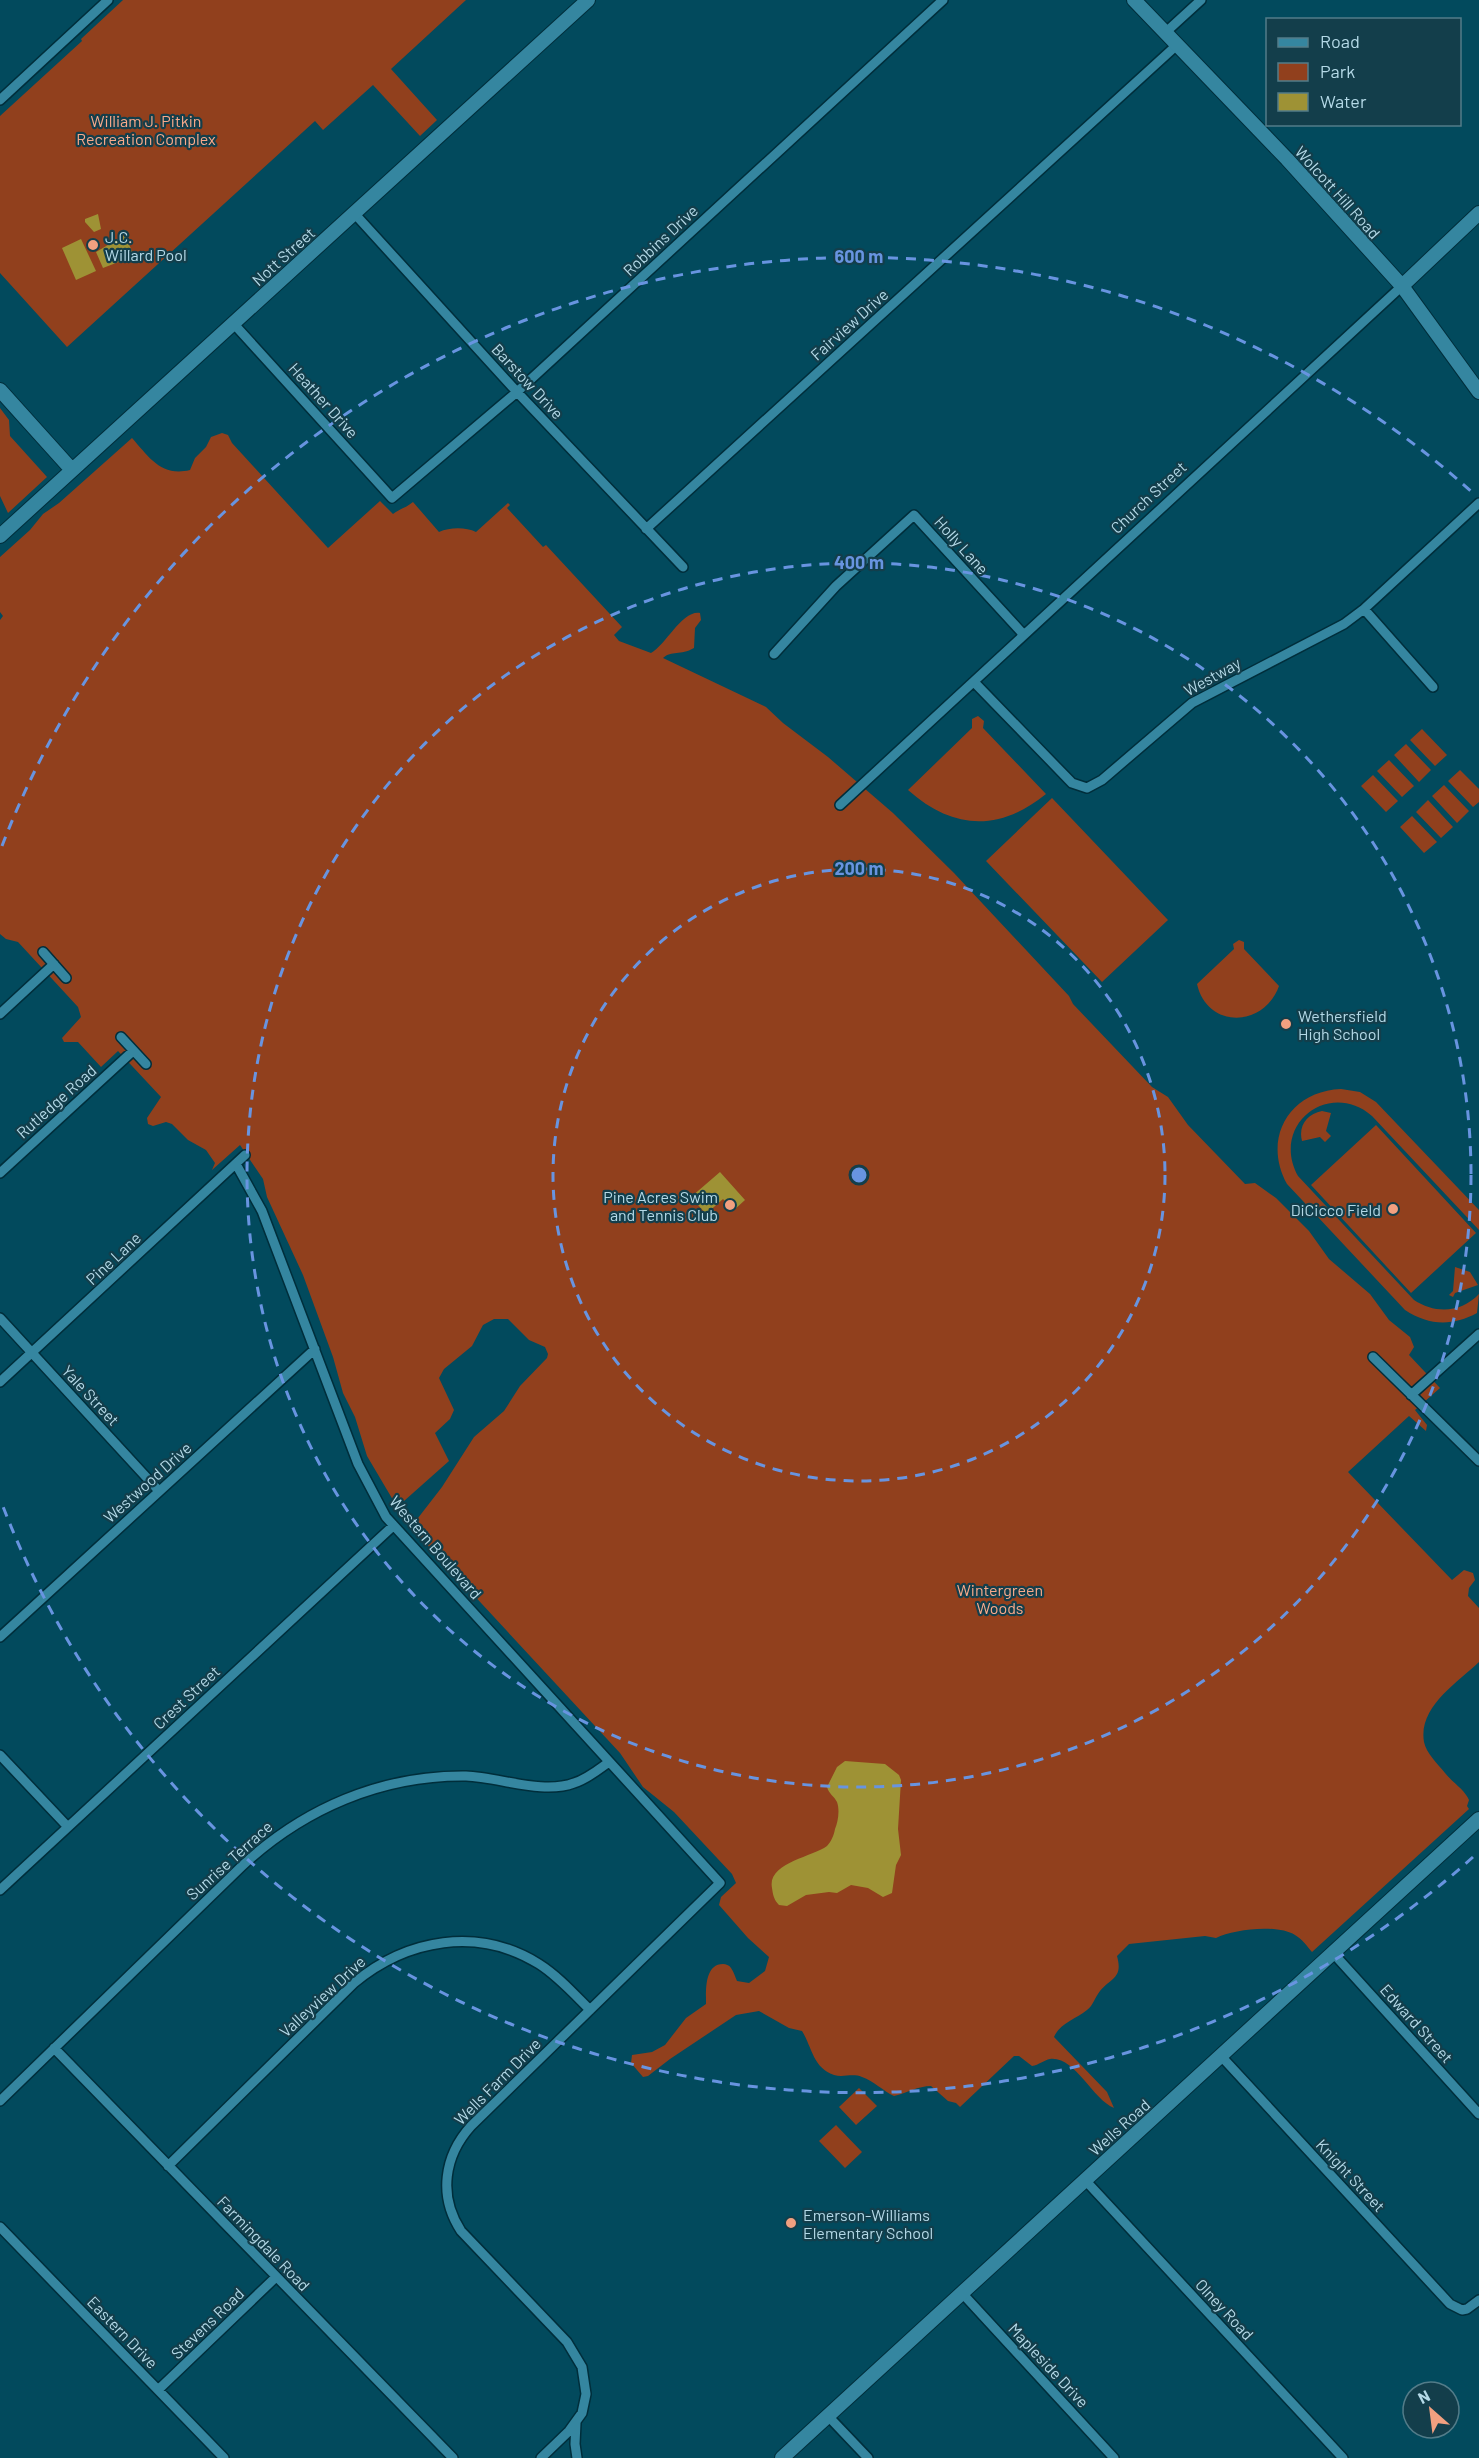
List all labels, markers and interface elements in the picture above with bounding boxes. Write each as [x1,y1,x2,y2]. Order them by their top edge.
legend [1266,18,1461,126]
text: Road [1320,30,1360,52]
text: Park [1320,60,1355,82]
text: Water [1320,90,1367,112]
park label: William J. Pitkin Recreation Complex [76,111,216,148]
street label: Wolcott Hill Road [1291,142,1385,242]
street label: Robbins Drive [619,201,701,279]
street label: Nott Street [248,223,318,289]
place label: J.C. Willard Pool [105,227,187,264]
marker: J.C. Willard Pool [86,238,100,252]
text: 600 m [835,245,883,267]
street label: Fairview Drive [806,284,892,364]
street label: Barstow Drive [488,339,568,423]
street label: Heather Drive [285,359,363,441]
street label: Church Street [1106,457,1190,537]
street label: Holly Lane [931,512,993,578]
text: 400 m [834,551,884,573]
street label: Westway [1180,652,1244,699]
text: 200 m [834,857,884,879]
place label: Wethersfield High School [1298,1006,1387,1043]
marker: Wethersfield High School [1279,1017,1293,1031]
street label: Rutledge Road [12,1060,100,1142]
centre of rings [849,1165,869,1185]
place label: Pine Acres Swim and Tennis Club [603,1187,718,1224]
marker: Pine Acres Swim and Tennis Club [723,1198,737,1212]
place label: DiCicco Field [1291,1200,1381,1219]
marker: DiCicco Field [1386,1202,1400,1216]
street label: Pine Lane [82,1228,144,1288]
street label: Yale Street [58,1361,124,1429]
street label: Westwood Drive [99,1438,195,1526]
street label: Western Boulevard [386,1492,486,1602]
park label: Wintergreen Woods [957,1580,1043,1617]
street label: Crest Street [149,1661,223,1733]
street label: Sunrise Terrace [182,1816,276,1904]
street label: Valleyview Drive [275,1951,369,2041]
street label: Edward Street [1377,1980,1457,2066]
street label: Wells Farm Drive [450,2034,544,2128]
street label: Wells Road [1085,2095,1153,2159]
street label: Knight Street [1313,2135,1389,2215]
street label: Farmingdale Road [214,2192,314,2294]
place label: Emerson-Williams Elementary School [803,2205,933,2242]
marker: Emerson-Williams Elementary School [784,2216,798,2230]
street label: Olney Road [1192,2275,1258,2343]
street label: Stevens Road [167,2284,247,2362]
street label: Eastern Drive [84,2292,162,2372]
street label: Mapleside Drive [1005,2319,1093,2411]
north arrow [1401,2380,1461,2440]
text: N [1415,2385,1433,2407]

